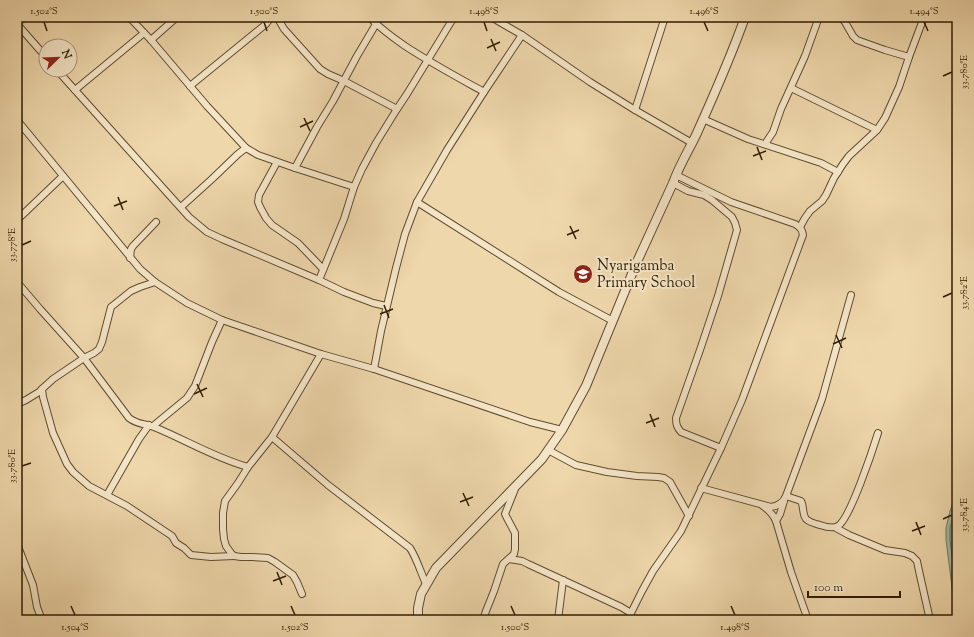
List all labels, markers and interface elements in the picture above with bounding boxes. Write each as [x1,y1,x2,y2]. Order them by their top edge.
text: 1.502°S [30,4,58,19]
text: 1.500°S [250,4,278,19]
text: 1.498°S [469,4,499,19]
text: 1.496°S [689,4,719,19]
text: 1.494°S [909,4,939,19]
north arrow [38,38,78,78]
text: N [57,46,75,62]
text: 33.780°E [957,55,972,89]
text: 33.778°E [5,228,20,262]
place label: Nyarigamba Primary School [597,256,695,294]
school or university icon: Nyarigamba Primary School [572,263,594,285]
text: 33.782°E [957,276,972,310]
text: 33.780°E [5,449,20,483]
text: 33.784°E [957,498,972,532]
scale bar [808,573,900,599]
text: 100 m [814,579,843,597]
text: 1.504°S [61,620,89,635]
text: 1.502°S [281,620,309,635]
text: 1.500°S [501,620,529,635]
text: 1.498°S [720,620,750,635]

